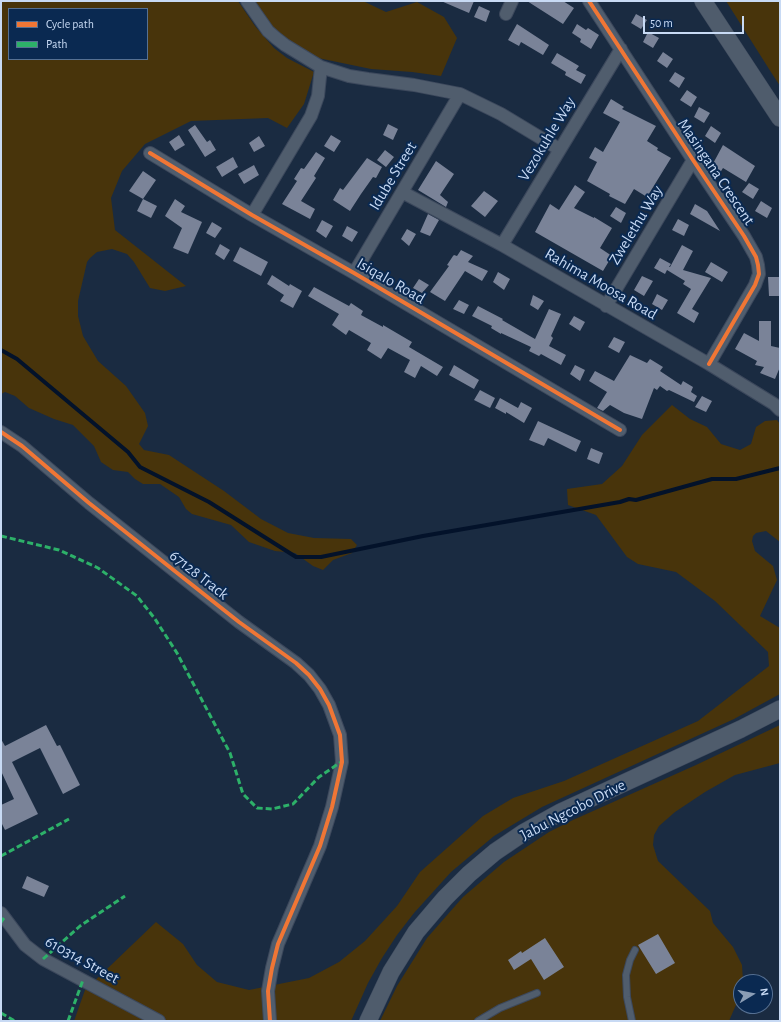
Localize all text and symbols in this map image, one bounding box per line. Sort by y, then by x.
legend [8,8,148,60]
scale bar [645,8,746,34]
text: 50 m [650,17,673,29]
text: Cycle path [46,18,94,30]
text: Path [46,38,68,50]
street label: Vezokuhle Way [514,93,580,185]
street label: Masingana Crescent [673,115,759,229]
street label: Idube Street [365,138,421,214]
street label: Zwelethu Way [605,182,667,268]
street label: Rahima Moosa Road [541,244,661,324]
street label: Isiqalo Road [353,254,429,308]
street label: 67128 Track [166,546,232,604]
street label: Jabu Ngcobo Drive [517,775,629,845]
street label: 610314 Street [42,932,122,988]
north arrow [733,974,773,1014]
text: N [758,987,770,997]

